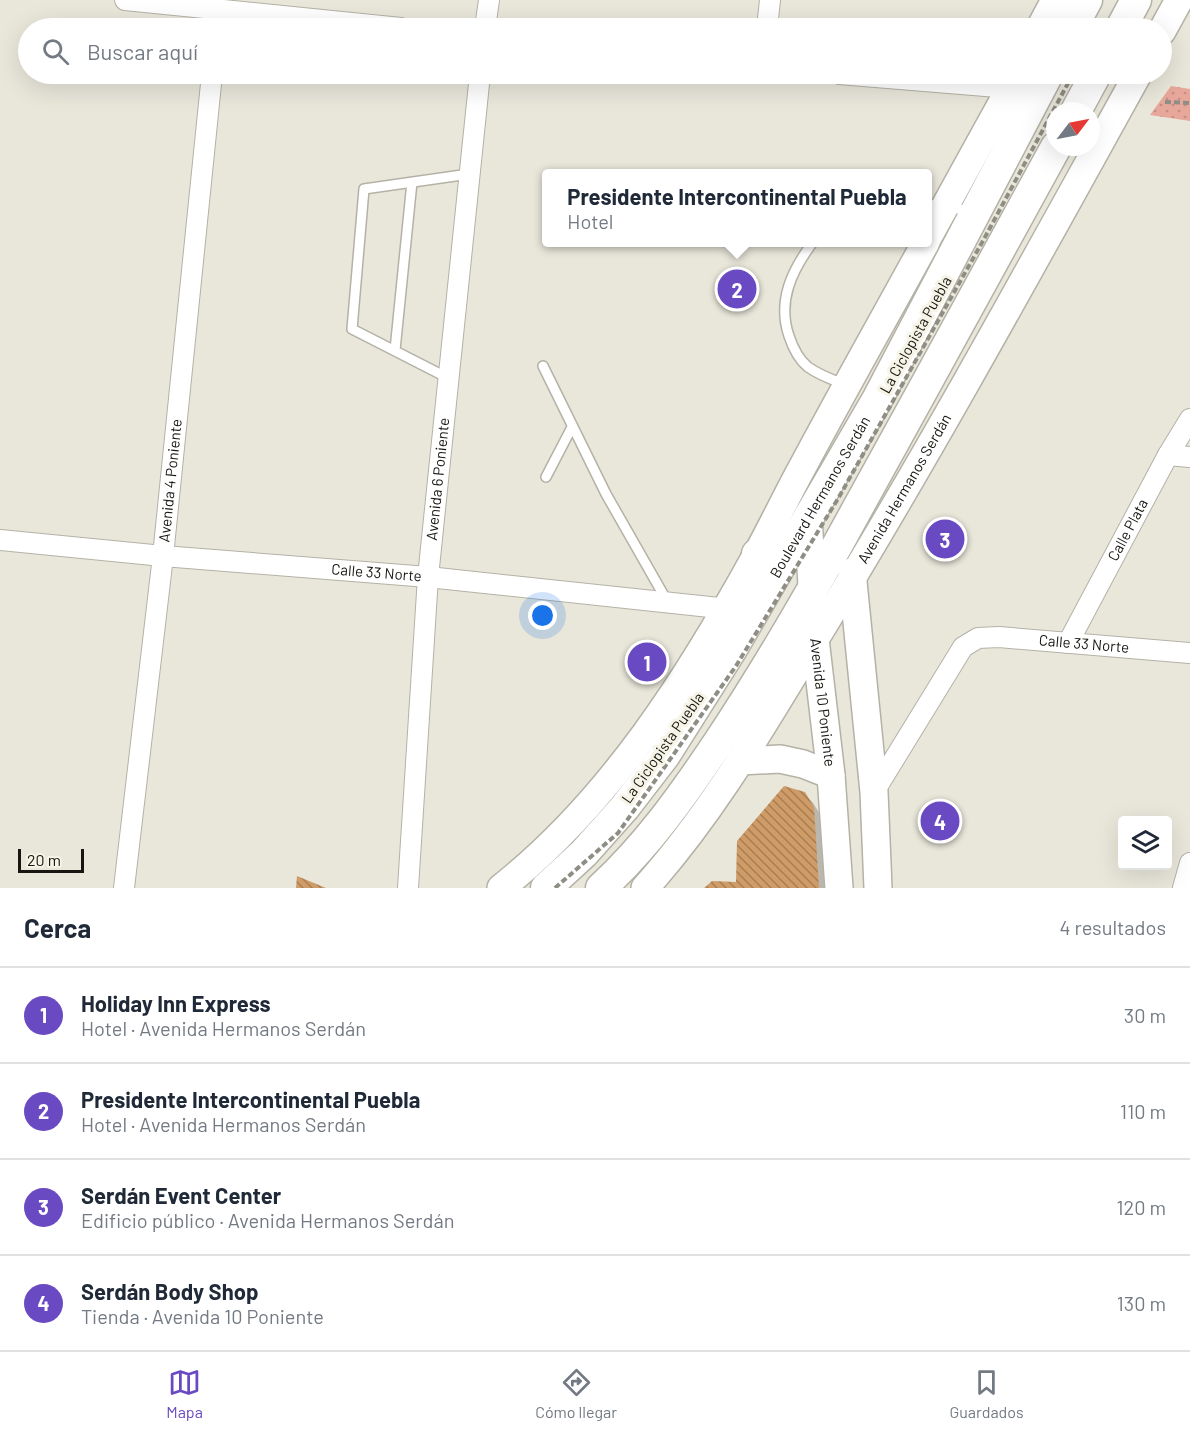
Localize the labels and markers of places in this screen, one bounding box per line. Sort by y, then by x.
pin: 2 [718,266,756,312]
pin: 3 [926,516,964,562]
pin: 1 [628,640,666,684]
pin: 4 [920,798,960,844]

